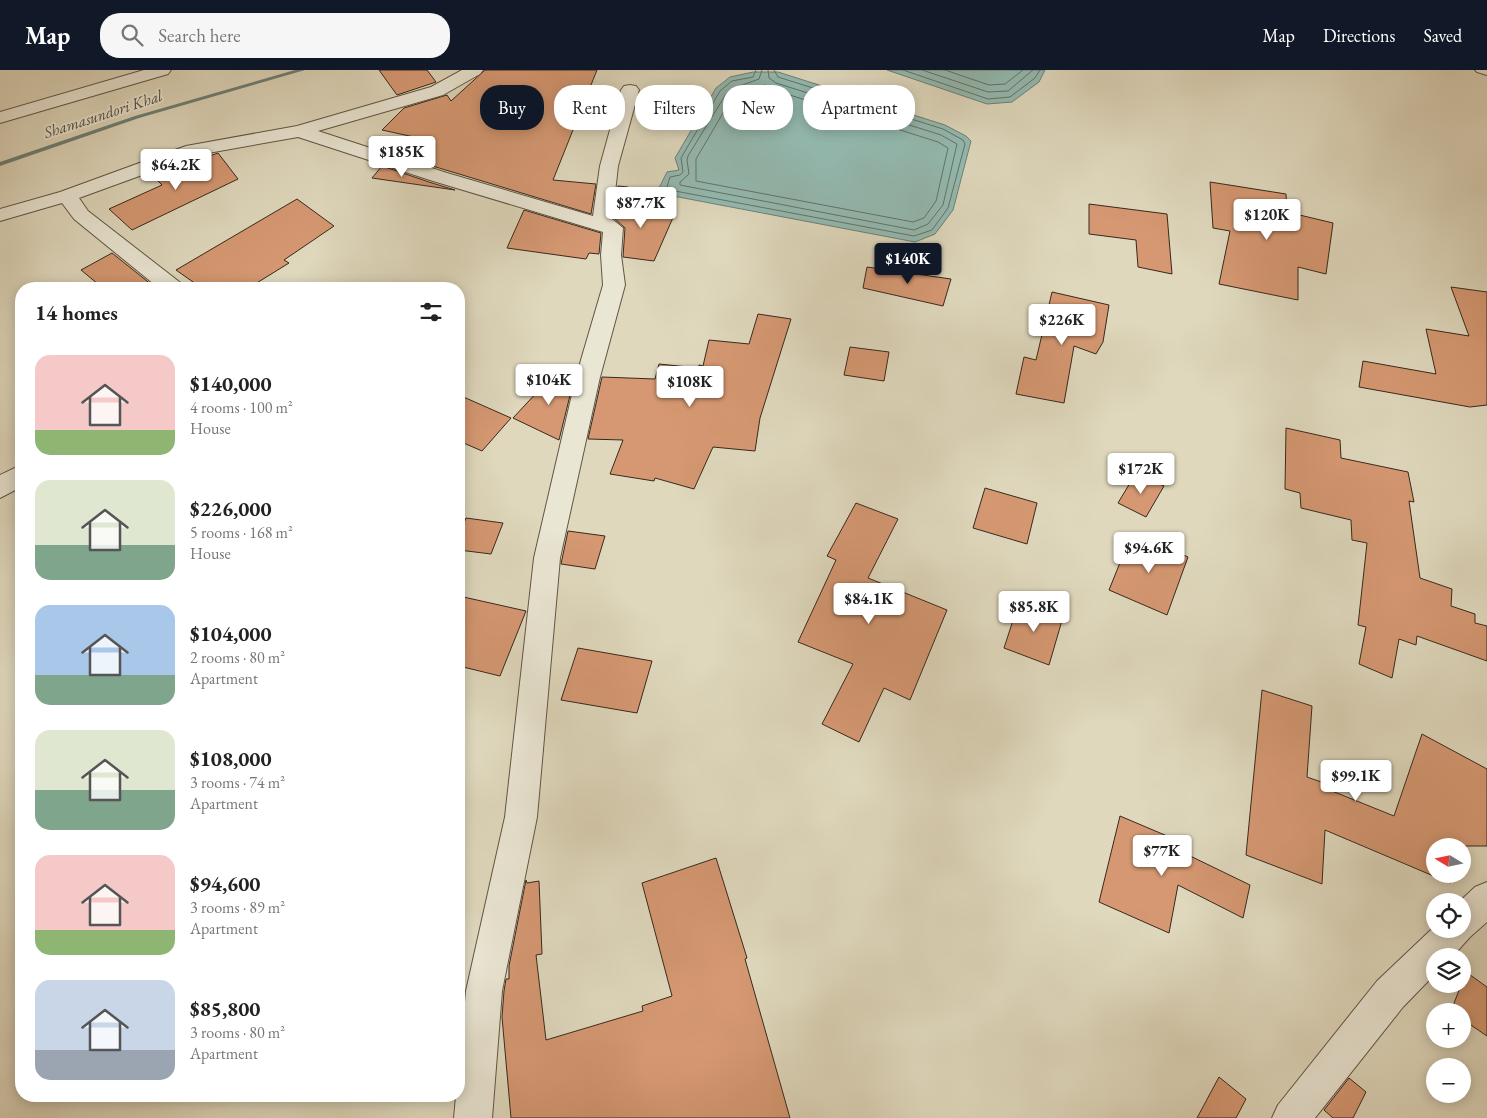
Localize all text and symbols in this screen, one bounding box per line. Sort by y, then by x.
search box [100,13,450,58]
text: Map [25,20,70,51]
icon: search [118,21,146,49]
text: Search here [158,23,241,48]
text: Map [1263,24,1295,47]
text: Directions [1323,24,1395,47]
text: Saved [1423,24,1462,47]
water label: Shamasundori Khal [40,85,165,143]
chip: Buy [480,85,544,130]
chip: Rent [554,85,625,130]
chip: Filters [635,85,713,130]
chip: New [723,85,793,130]
chip: Apartment [803,85,915,130]
pin: $185K [367,136,437,178]
text: $185K [380,141,424,162]
pin: $64.2K [135,148,217,191]
text: $64.2K [152,154,200,175]
pin: $87.7K [600,186,682,229]
text: $87.7K [617,192,665,213]
pin: $120K [1232,198,1302,241]
text: $120K [1245,204,1289,225]
pin: $140K [873,242,943,285]
text: $140K [886,248,930,269]
icon: filters [417,298,445,326]
text: 14 homes [35,299,118,326]
pin: $226K [1027,304,1097,346]
text: $226K [1040,309,1084,330]
pin: $104K [514,364,584,406]
pin: $108K [655,366,725,408]
text: $104K [527,369,571,390]
text: $140,000 [190,370,272,397]
text: $108K [668,371,712,392]
icon: home [75,375,135,435]
text: 4 rooms · 100 m² [190,397,293,418]
text: House [190,418,231,439]
pin: $172K [1106,452,1176,495]
text: $172K [1119,458,1163,479]
text: $226,000 [190,495,272,522]
icon: home [75,500,135,560]
text: 5 rooms · 168 m² [190,522,293,543]
pin: $94.6K [1108,532,1190,574]
text: $94.6K [1125,537,1173,558]
text: House [190,543,231,564]
pin: $84.1K [828,582,910,625]
text: $84.1K [845,588,893,609]
pin: $85.8K [993,590,1075,633]
text: $85.8K [1010,596,1058,617]
text: $104,000 [190,620,272,647]
icon: home [75,625,135,685]
text: 2 rooms · 80 m² [190,647,285,668]
text: Apartment [190,668,258,689]
text: $108,000 [190,745,272,772]
icon: home [75,750,135,810]
pin: $99.1K [1315,760,1397,802]
text: $99.1K [1332,765,1380,786]
text: 3 rooms · 74 m² [190,772,285,793]
text: Apartment [190,793,258,814]
pin: $77K [1132,834,1192,877]
north arrow [1426,838,1471,882]
map controls [1426,838,1471,1103]
text: $77K [1144,840,1180,861]
text: $94,600 [190,870,260,897]
icon: home [75,875,135,935]
button: locate [1426,893,1471,938]
text: 3 rooms · 89 m² [190,897,285,918]
text: Apartment [190,918,258,939]
button: layers [1426,948,1471,993]
text: $85,800 [190,995,260,1022]
icon: home [75,1000,135,1060]
button: + [1426,1003,1471,1048]
text: 3 rooms · 80 m² [190,1022,285,1043]
text: Apartment [190,1043,258,1064]
button: − [1426,1058,1471,1103]

